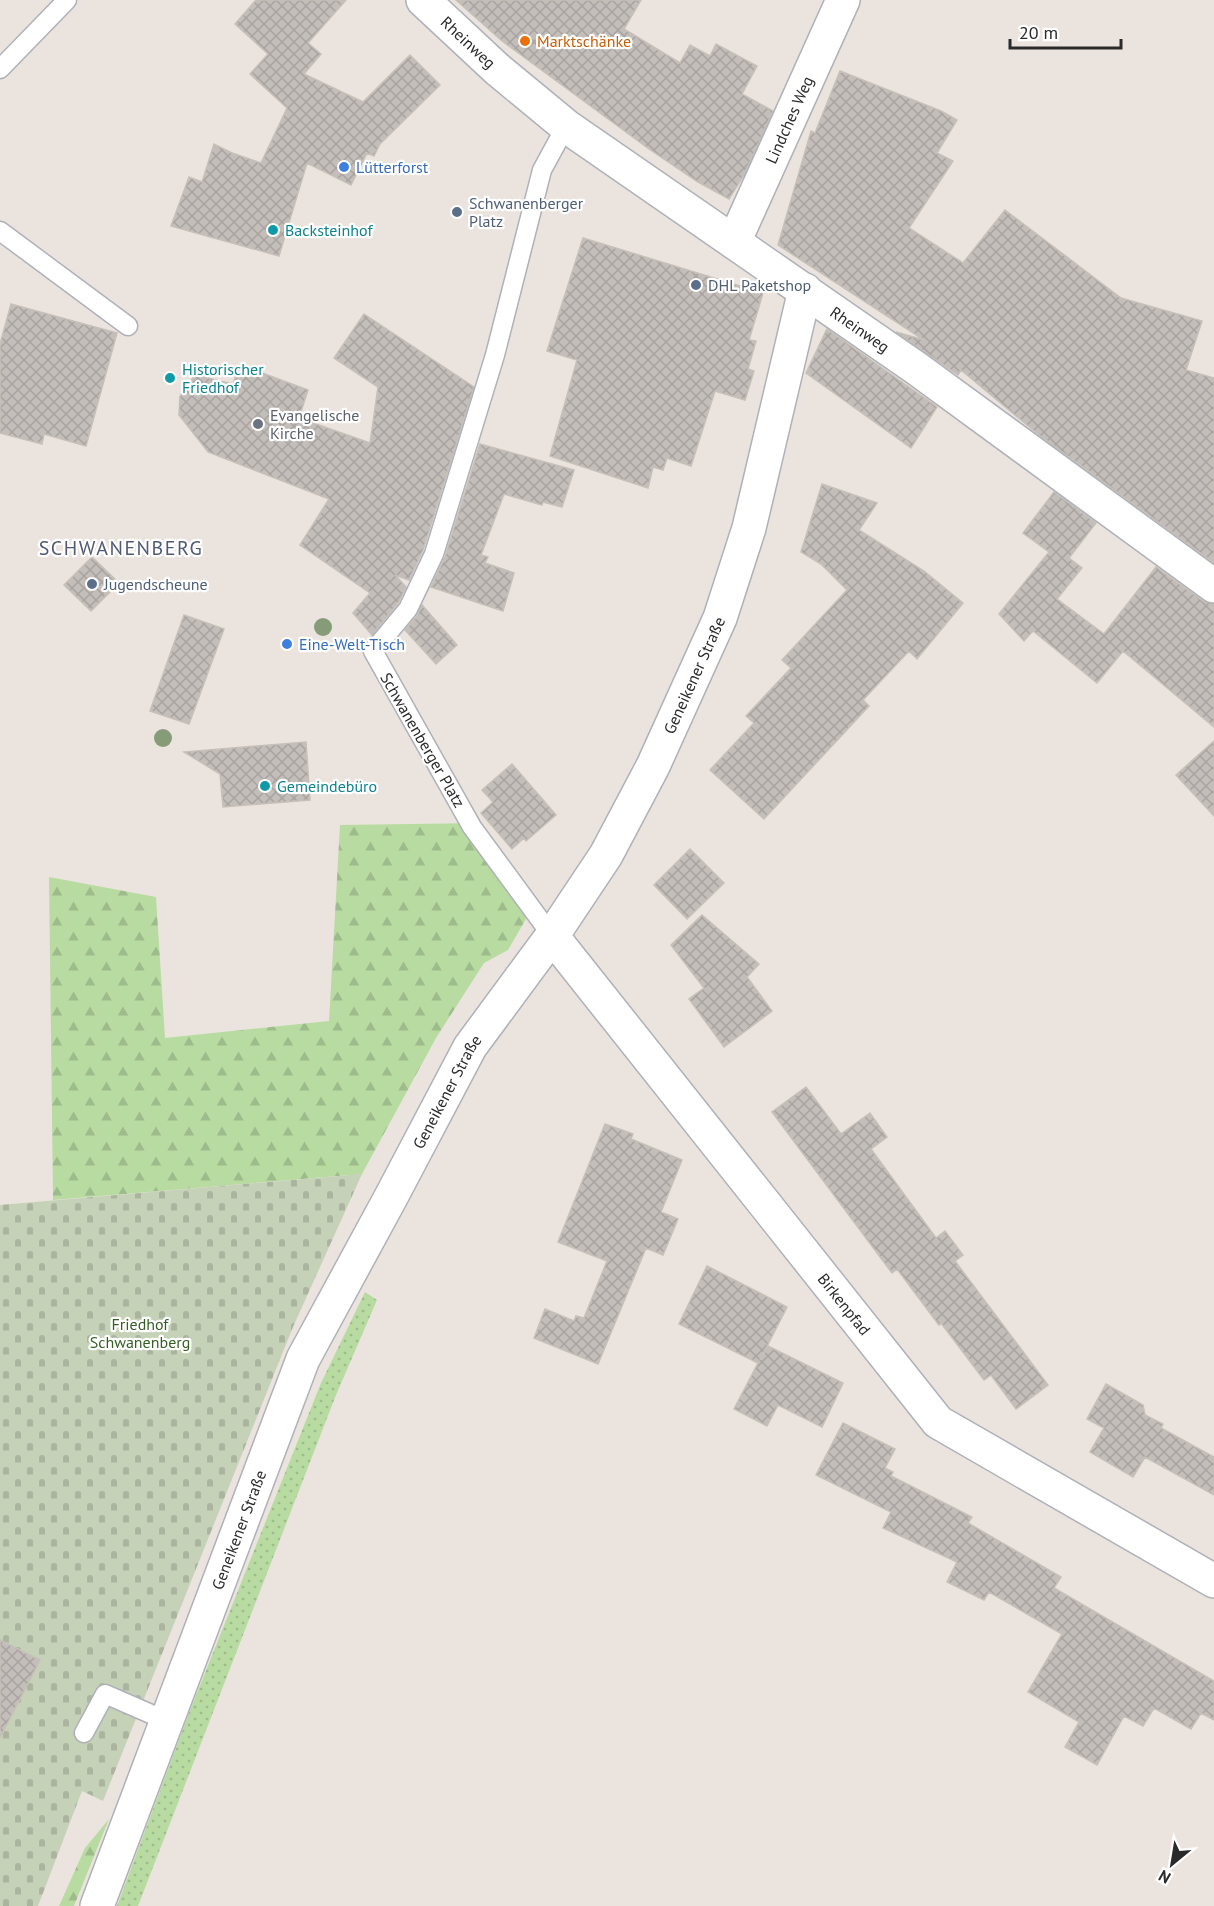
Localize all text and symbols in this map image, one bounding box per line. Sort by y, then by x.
street label: Rheinweg [437,12,500,73]
scale bar [1010,12,1121,50]
text: 20 m [1019,21,1058,44]
place label: Marktschänke [537,31,631,51]
marker: Marktschänke [518,34,532,48]
street label: Lindches Weg [761,73,817,167]
place label: Lütterforst [356,157,429,177]
marker: Lütterforst [337,160,351,174]
place label: Schwanenberger Platz [469,193,584,231]
marker: Schwanenberger Platz [450,205,464,219]
place label: Backsteinhof [285,220,373,240]
marker: Backsteinhof [266,223,280,237]
place label: DHL Paketshop [708,275,811,295]
marker: DHL Paketshop [689,278,703,292]
street label: Rheinweg [826,302,893,357]
place label: Historischer Friedhof [182,359,264,397]
marker: Historischer Friedhof [163,371,177,385]
place label: Evangelische Kirche [270,405,360,443]
marker: Evangelische Kirche [251,417,265,431]
district label: SCHWANENBERG [39,535,203,561]
place label: Jugendscheune [103,574,208,594]
marker: Jugendscheune [85,577,99,591]
street label: Geneikener Straße [659,614,729,737]
place label: Eine-Welt-Tisch [299,634,405,654]
marker: Eine-Welt-Tisch [280,637,294,651]
street label: Schwanenberger Platz [376,669,470,811]
place label: Gemeindebüro [277,776,377,796]
marker: Gemeindebüro [258,779,272,793]
street label: Geneikener Straße [408,1031,486,1152]
street label: Birkenpfad [814,1269,875,1339]
park label: Friedhof Schwanenberg [90,1314,190,1352]
street label: Geneikener Straße [207,1467,270,1592]
north arrow [1142,1834,1202,1894]
text: N [1155,1866,1174,1888]

